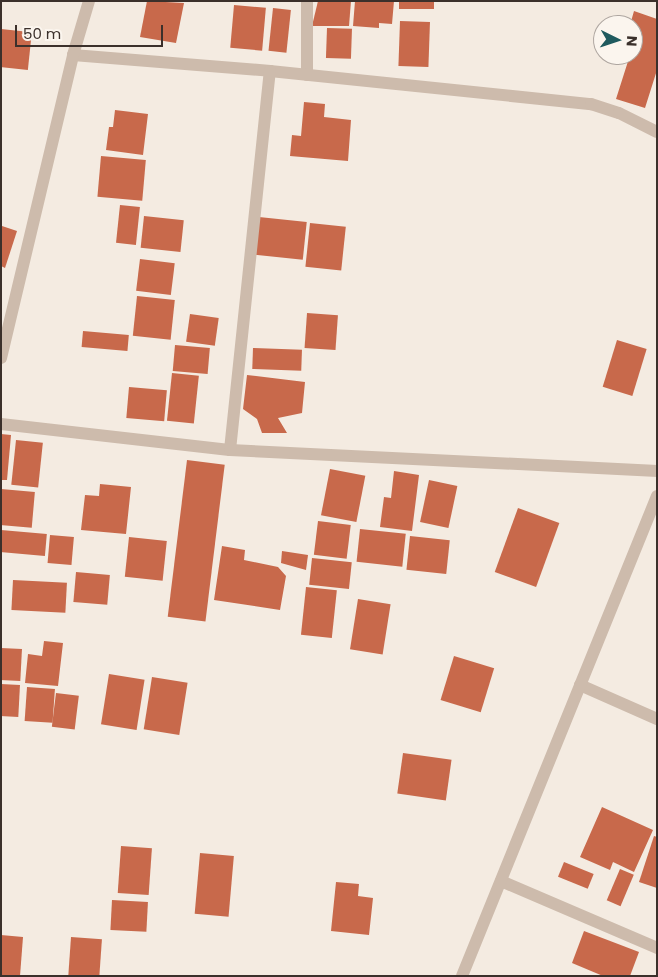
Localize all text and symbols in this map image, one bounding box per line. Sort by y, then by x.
scale bar [18,15,165,47]
north arrow [593,15,643,65]
text: 50 m [23,23,61,44]
text: N [622,35,642,47]

